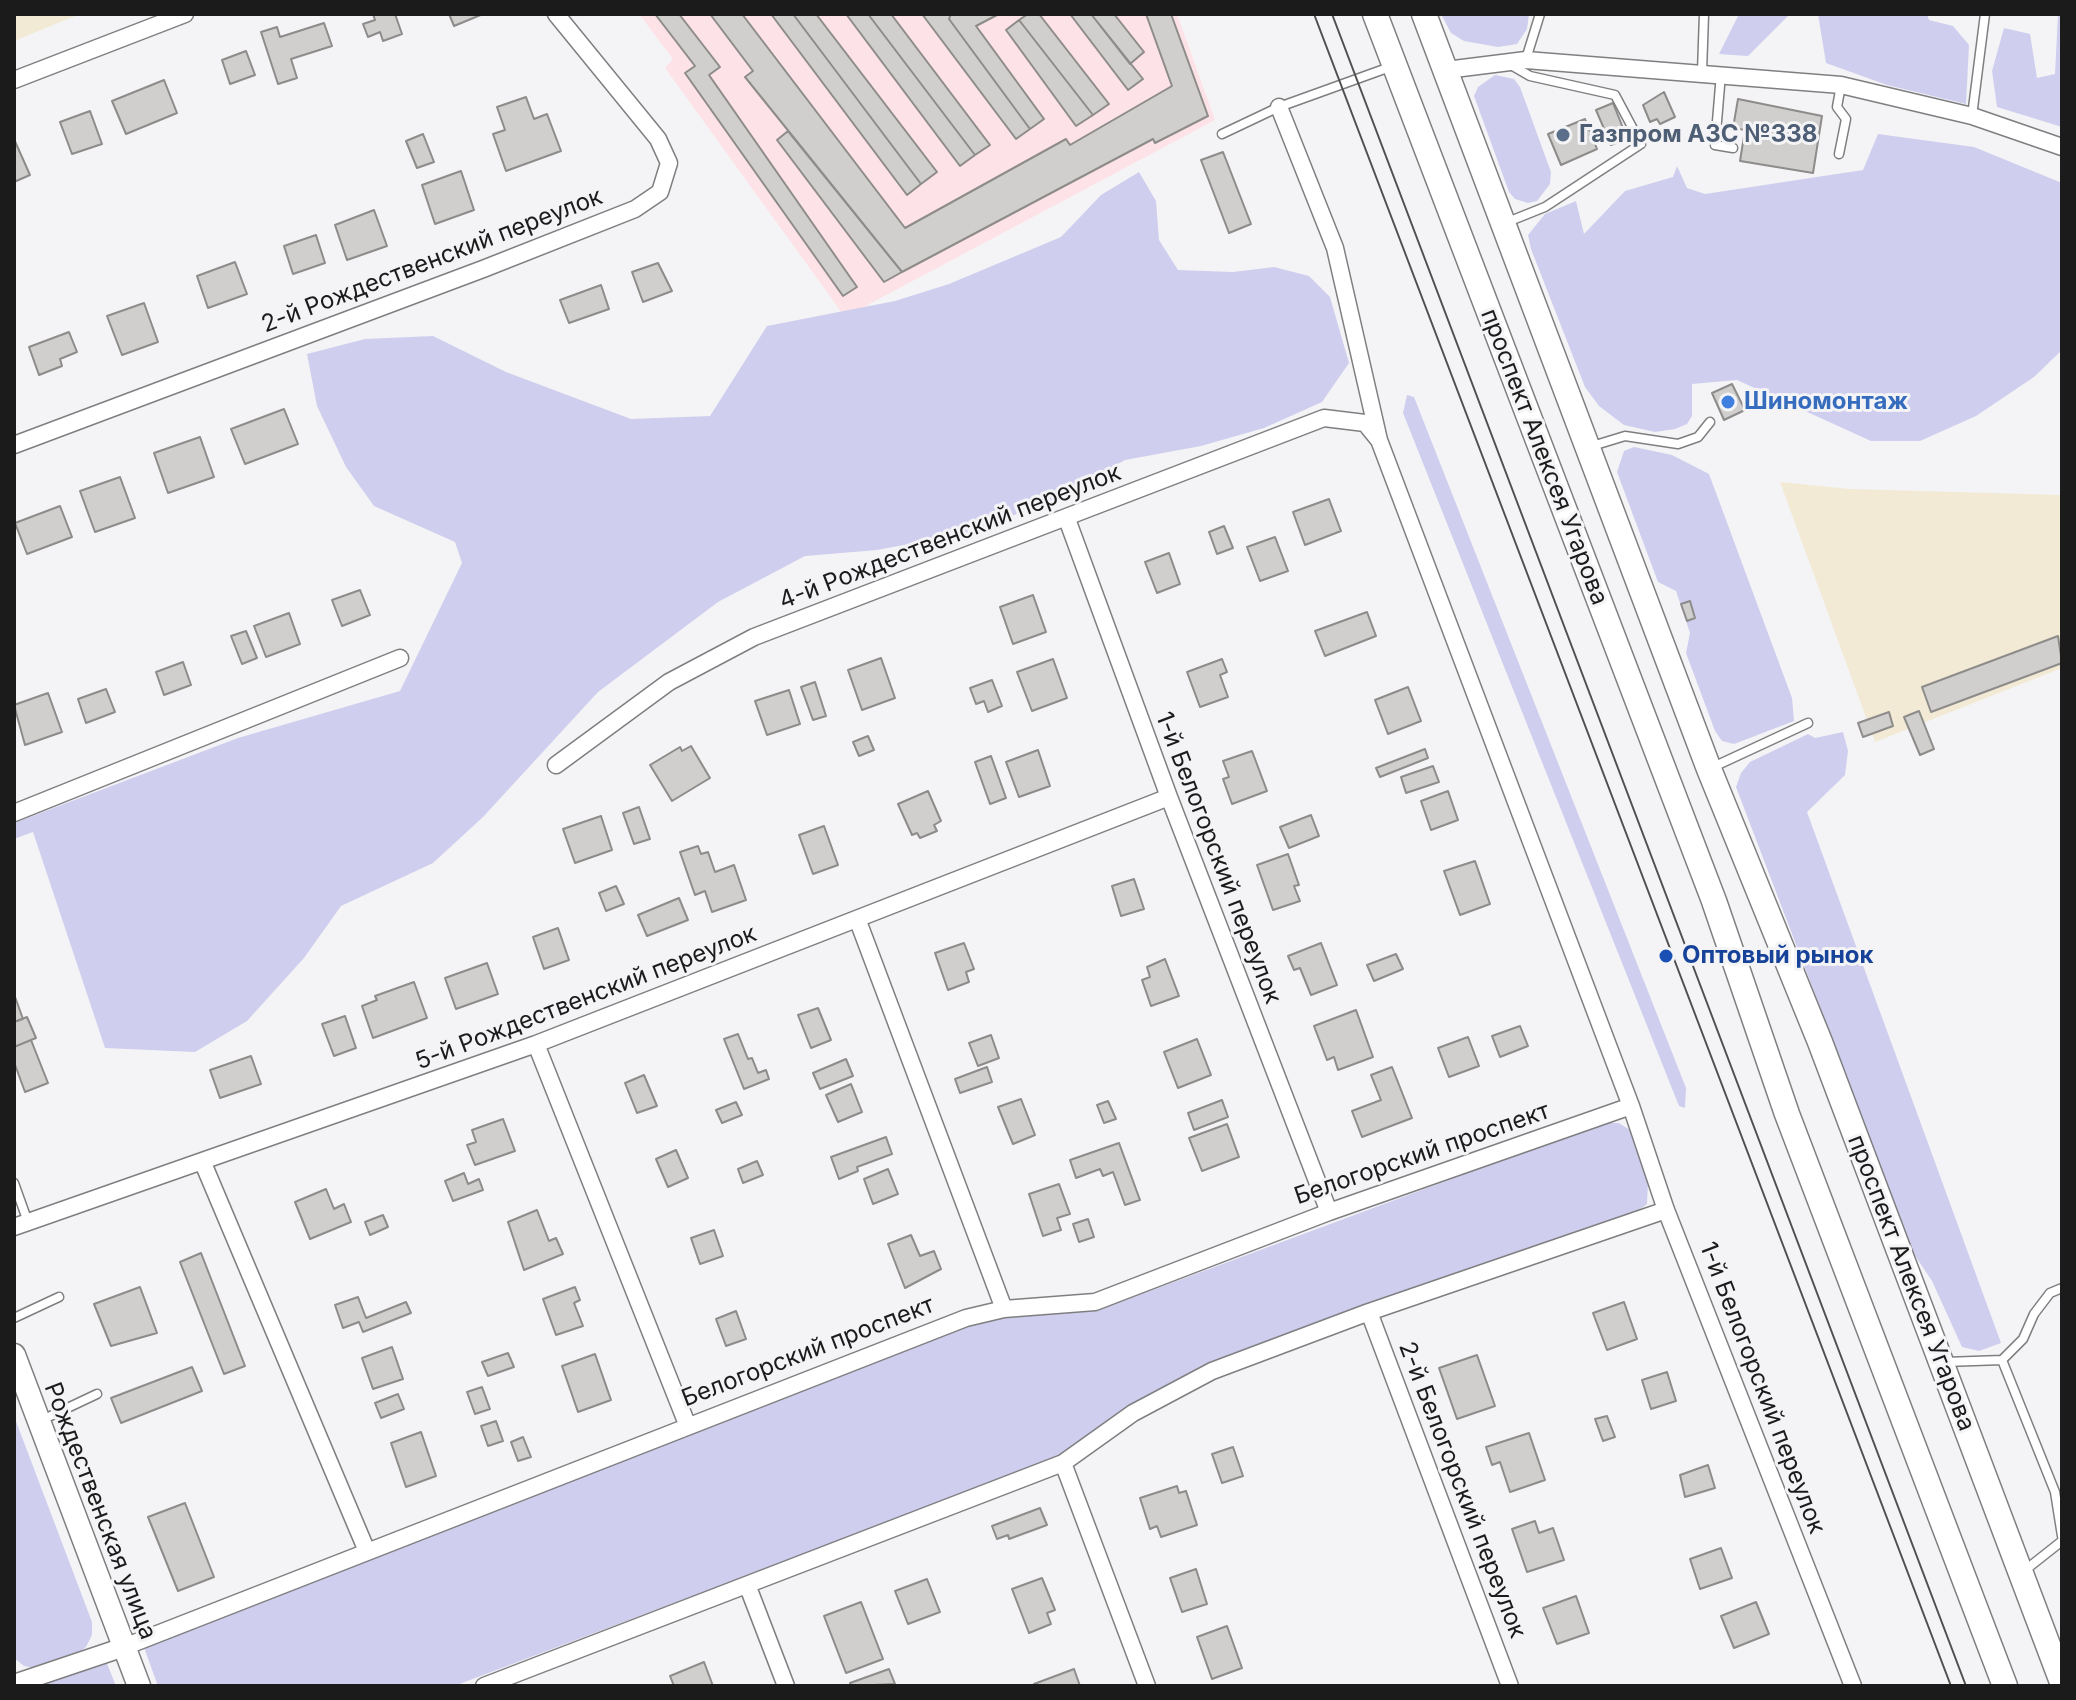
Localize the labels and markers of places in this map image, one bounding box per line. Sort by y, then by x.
place label: Газпром АЗС №338 [1579,121,1817,149]
marker: Газпром АЗС №338 [1554,126,1572,144]
place label: Шиномонтаж [1744,388,1908,416]
marker: Шиномонтаж [1719,393,1737,411]
place label: Оптовый рынок [1682,942,1874,970]
marker: Оптовый рынок [1657,947,1675,965]

